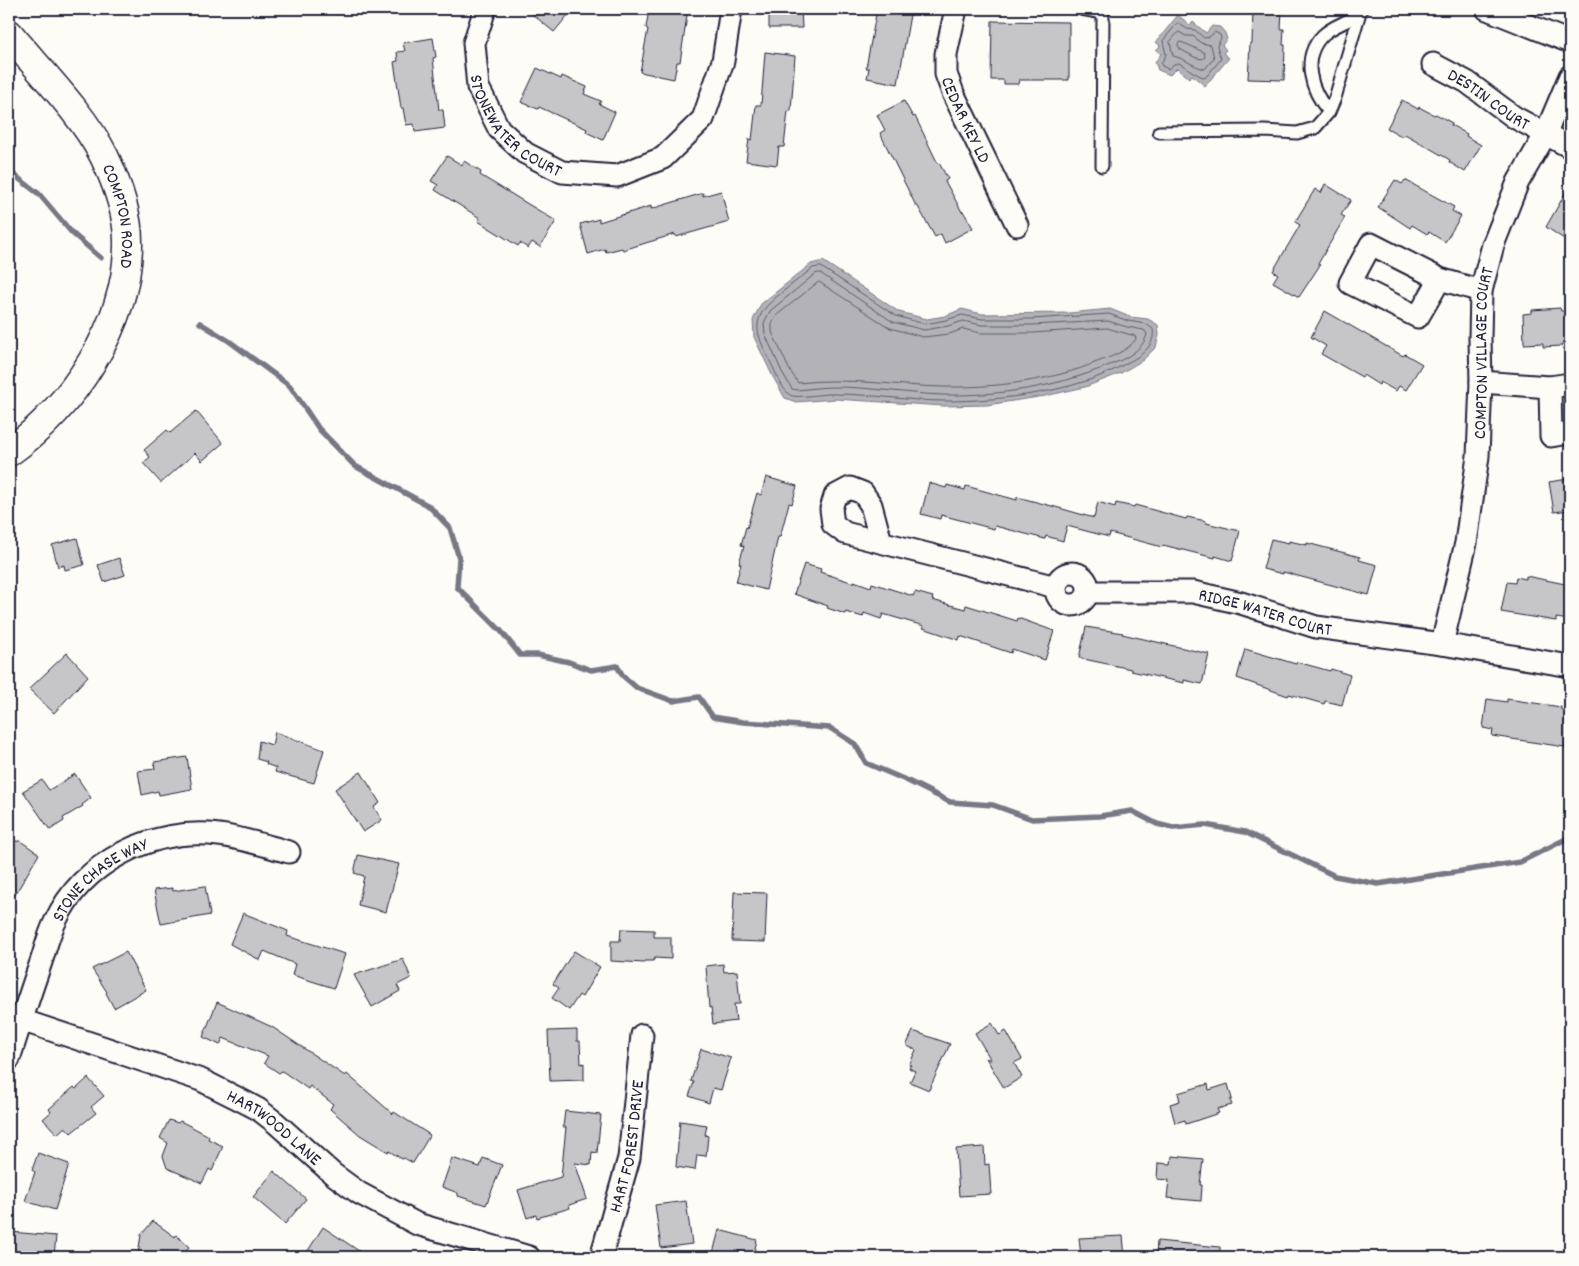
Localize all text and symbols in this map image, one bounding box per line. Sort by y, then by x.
street label: DESTIN COURT [1442,64,1533,138]
street label: STONEWATER COURT [462,74,565,185]
street label: CEDAR KEY LD [933,74,995,168]
street label: COMPTON ROAD [94,161,138,269]
street label: COMPTON VILLAGE COURT [1469,265,1502,440]
street label: RIDGE WATER COURT [1196,584,1333,644]
street label: STONE CHASE WAY [47,833,153,927]
street label: HART FOREST DRIVE [604,1079,652,1216]
street label: HARTWOOD LANE [222,1085,326,1173]

